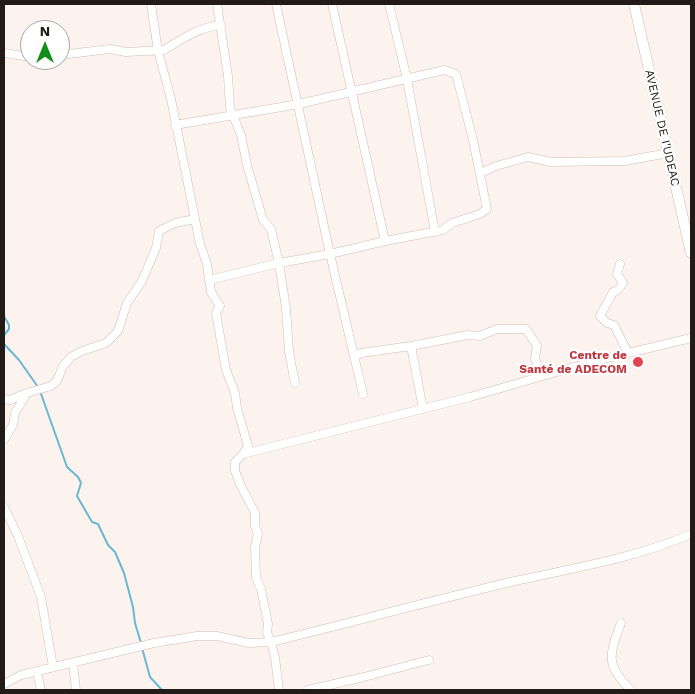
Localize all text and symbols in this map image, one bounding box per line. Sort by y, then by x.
north arrow [20,20,70,70]
text: N [40,23,50,39]
street label: AVENUE DE I'UDEAC [642,68,682,188]
place label: Centre de Santé de ADECOM [519,348,627,376]
marker: Centre de Santé de ADECOM [631,355,645,369]

